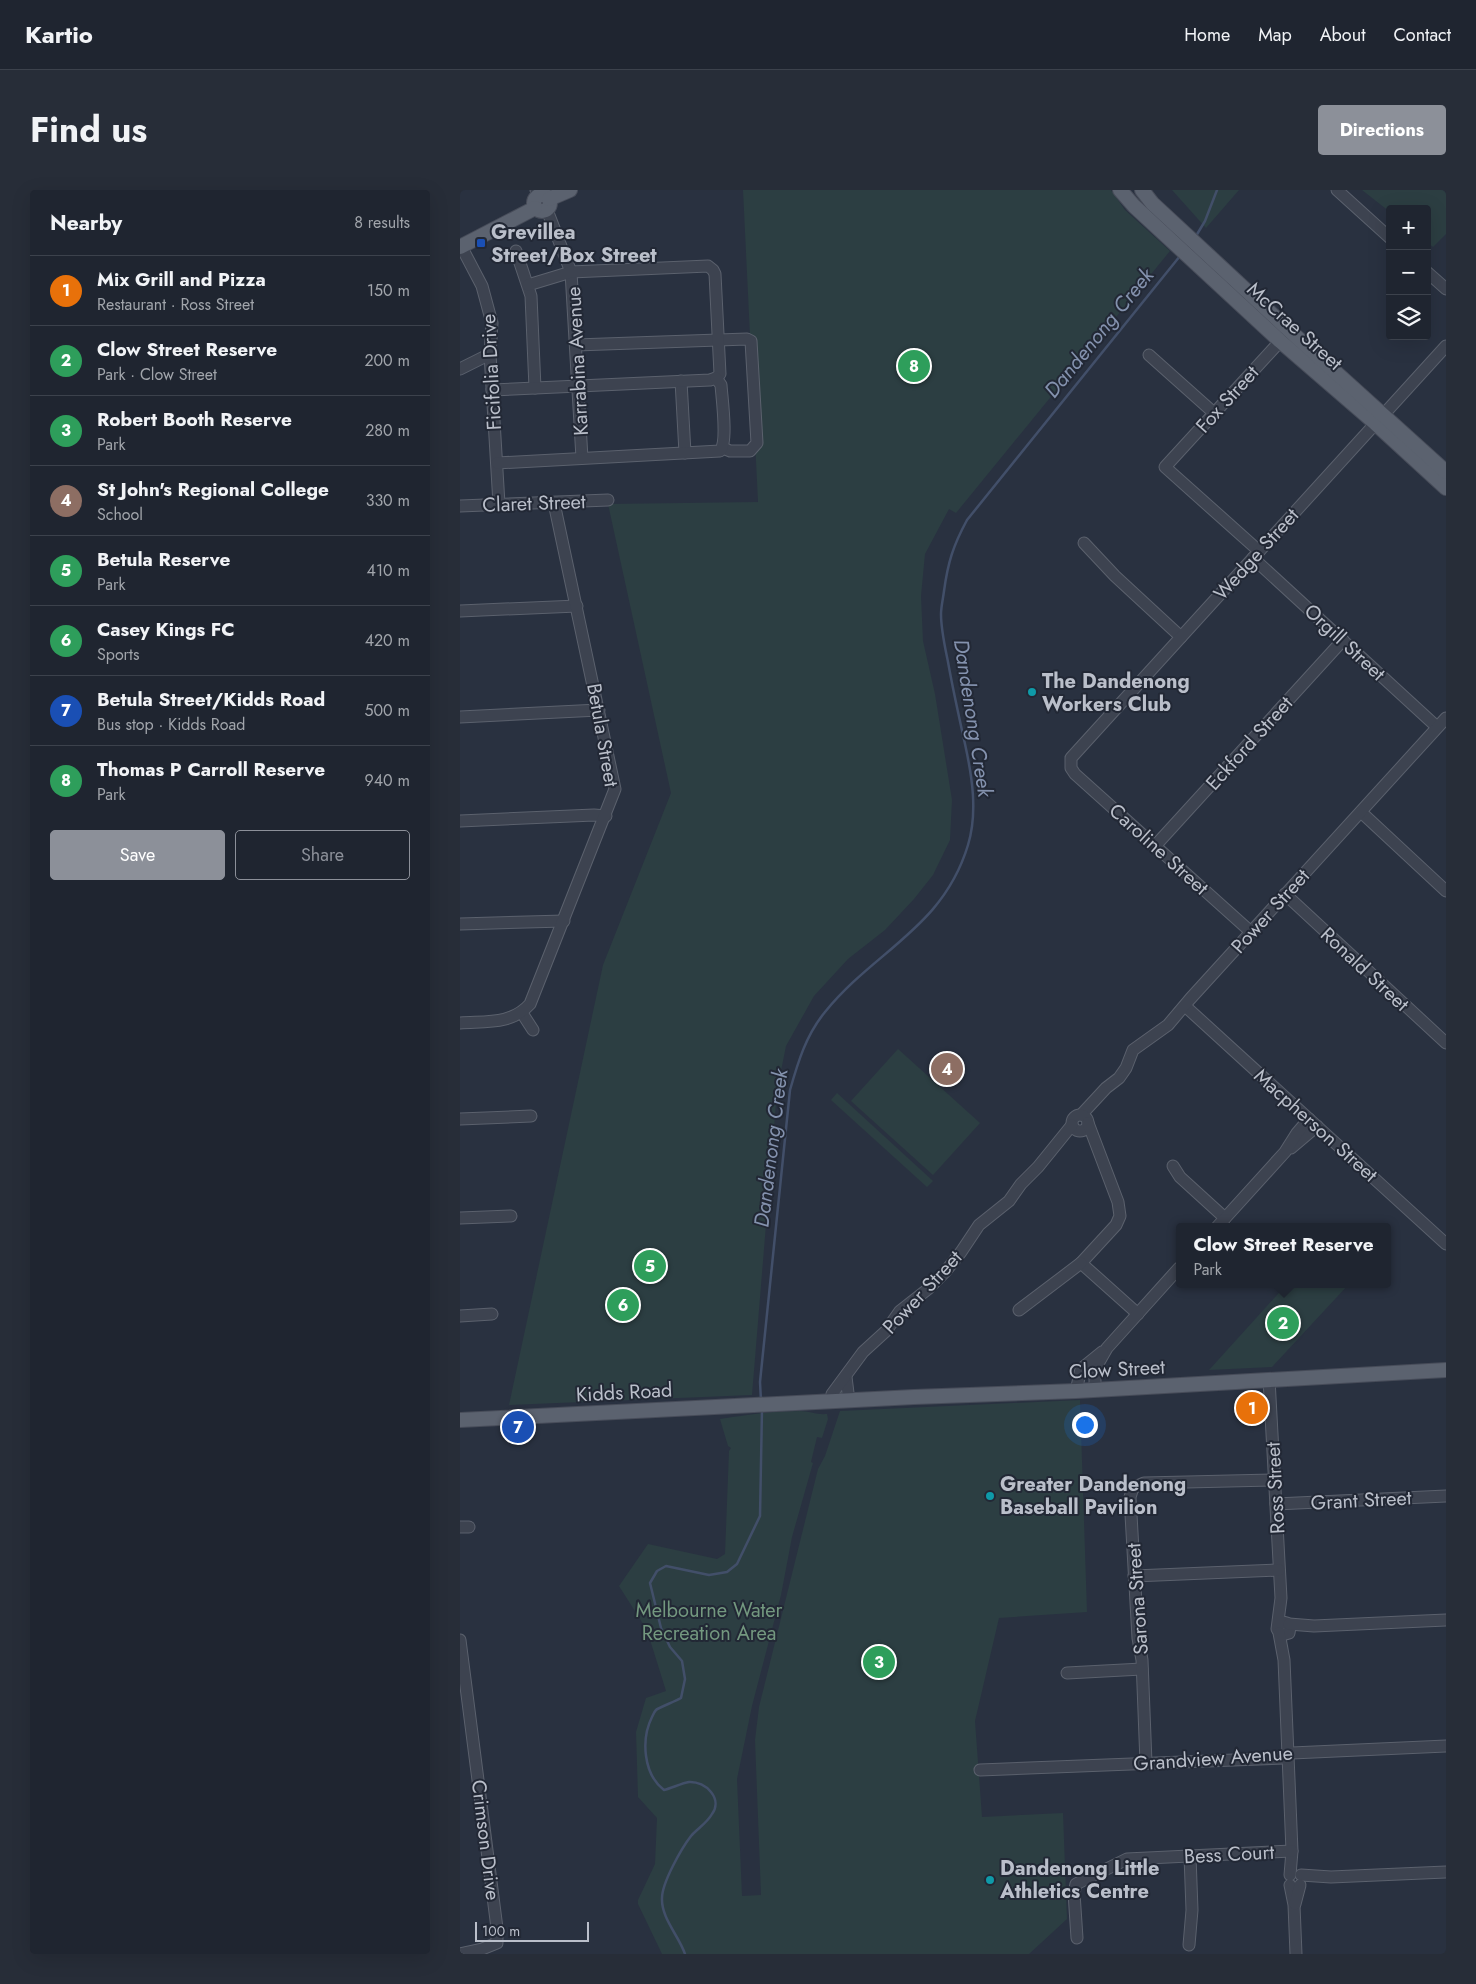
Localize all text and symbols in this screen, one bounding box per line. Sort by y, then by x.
text: Kartio [25,17,93,52]
text: Home [1184,22,1230,48]
text: Map [1258,22,1292,48]
text: About [1320,22,1365,48]
text: Contact [1393,22,1451,48]
text: Find us [30,105,147,155]
button: Directions [1318,105,1446,155]
map controls [1386,205,1431,340]
button: + [1386,205,1431,250]
text: Nearby [50,208,122,238]
text: 8 results [354,211,410,234]
place label: Grevillea Street/Box Street [491,218,657,270]
marker: Grevillea Street/Box Street [475,237,487,249]
button: − [1386,250,1431,295]
water label: Dandenong Creek [1037,261,1161,404]
text: Mix Grill and Pizza [97,266,266,293]
street label: McCrae Street [1240,275,1349,377]
text: 1 [62,279,70,302]
text: 150 m [367,279,410,302]
street label: Karrabina Avenue [559,286,596,436]
text: Restaurant · Ross Street [97,293,254,316]
button: layers [1386,295,1431,340]
street label: Ficifolia Drive [474,313,509,431]
text: Clow Street Reserve [97,336,277,363]
pin: 8 [898,347,930,385]
text: 2 [61,349,71,372]
text: 200 m [364,349,410,372]
street label: Fox Street [1189,359,1266,440]
text: Park · Clow Street [97,363,217,386]
text: Robert Booth Reserve [97,406,292,433]
text: 3 [61,419,71,442]
text: 280 m [365,419,410,442]
text: Park [97,433,126,456]
text: St John's Regional College [97,476,329,503]
street label: Claret Street [482,487,586,520]
text: 4 [60,489,72,512]
text: 330 m [366,489,410,512]
street label: Wedge Street [1207,502,1306,607]
text: School [97,503,143,526]
text: Betula Reserve [97,546,230,573]
text: 5 [61,559,71,582]
text: 410 m [367,559,410,582]
text: Park [97,573,126,596]
street label: Orgill Street [1298,597,1392,688]
text: Casey Kings FC [97,616,235,643]
text: 6 [61,629,71,652]
text: 420 m [365,629,410,652]
water label: Dandenong Creek [946,637,1000,800]
text: Sports [97,643,139,666]
place label: The Dandenong Workers Club [1042,667,1190,719]
street label: Betula Street [579,681,626,789]
text: Betula Street/Kidds Road [97,686,325,713]
marker: The Dandenong Workers Club [1026,686,1038,698]
street label: Eckford Street [1199,690,1300,797]
text: 7 [61,699,71,722]
text: 500 m [364,699,410,722]
text: Bus stop · Kidds Road [97,713,245,736]
text: Thomas P Carroll Reserve [97,756,325,783]
text: 8 [61,769,71,792]
text: 940 m [365,769,410,792]
text: Park [97,783,126,806]
street label: Caroline Street [1102,797,1215,902]
button: Save [50,830,225,880]
button: Share [235,830,410,880]
street label: Power Street [1224,862,1316,960]
street label: Ronald Street [1314,921,1416,1018]
pin: 4 [931,1050,963,1088]
street label: Macpherson Street [1247,1062,1384,1189]
water label: Dandenong Creek [746,1066,796,1229]
popup [1176,1223,1391,1288]
text: Clow Street Reserve [1193,1231,1374,1258]
street label: Power Street [876,1244,969,1341]
pin: 5 [634,1247,666,1285]
text: Park [1193,1258,1222,1281]
pin: 6 [607,1286,639,1324]
pin: 2 [1267,1304,1299,1342]
street label: Clow Street [1068,1352,1166,1386]
street label: Kidds Road [575,1375,673,1410]
pin: 1 [1236,1389,1268,1427]
pin: 7 [502,1408,534,1446]
your location [1072,1412,1098,1438]
street label: Ross Street [1259,1441,1292,1535]
place label: Greater Dandenong Baseball Pavilion [1000,1470,1186,1522]
street label: Grant Street [1310,1483,1412,1518]
marker: Greater Dandenong Baseball Pavilion [984,1490,996,1502]
street label: Sarona Street [1119,1542,1156,1656]
park label: Melbourne Water Recreation Area [636,1596,783,1648]
pin: 3 [863,1643,895,1681]
street label: Grandview Avenue [1132,1738,1294,1779]
street label: Crimson Drive [464,1778,507,1902]
street label: Bess Court [1183,1838,1275,1871]
place label: Dandenong Little Athletics Centre [999,1854,1159,1906]
marker: Dandenong Little Athletics Centre [984,1874,996,1886]
scale bar [475,1919,589,1942]
text: 100 m [482,1921,520,1941]

